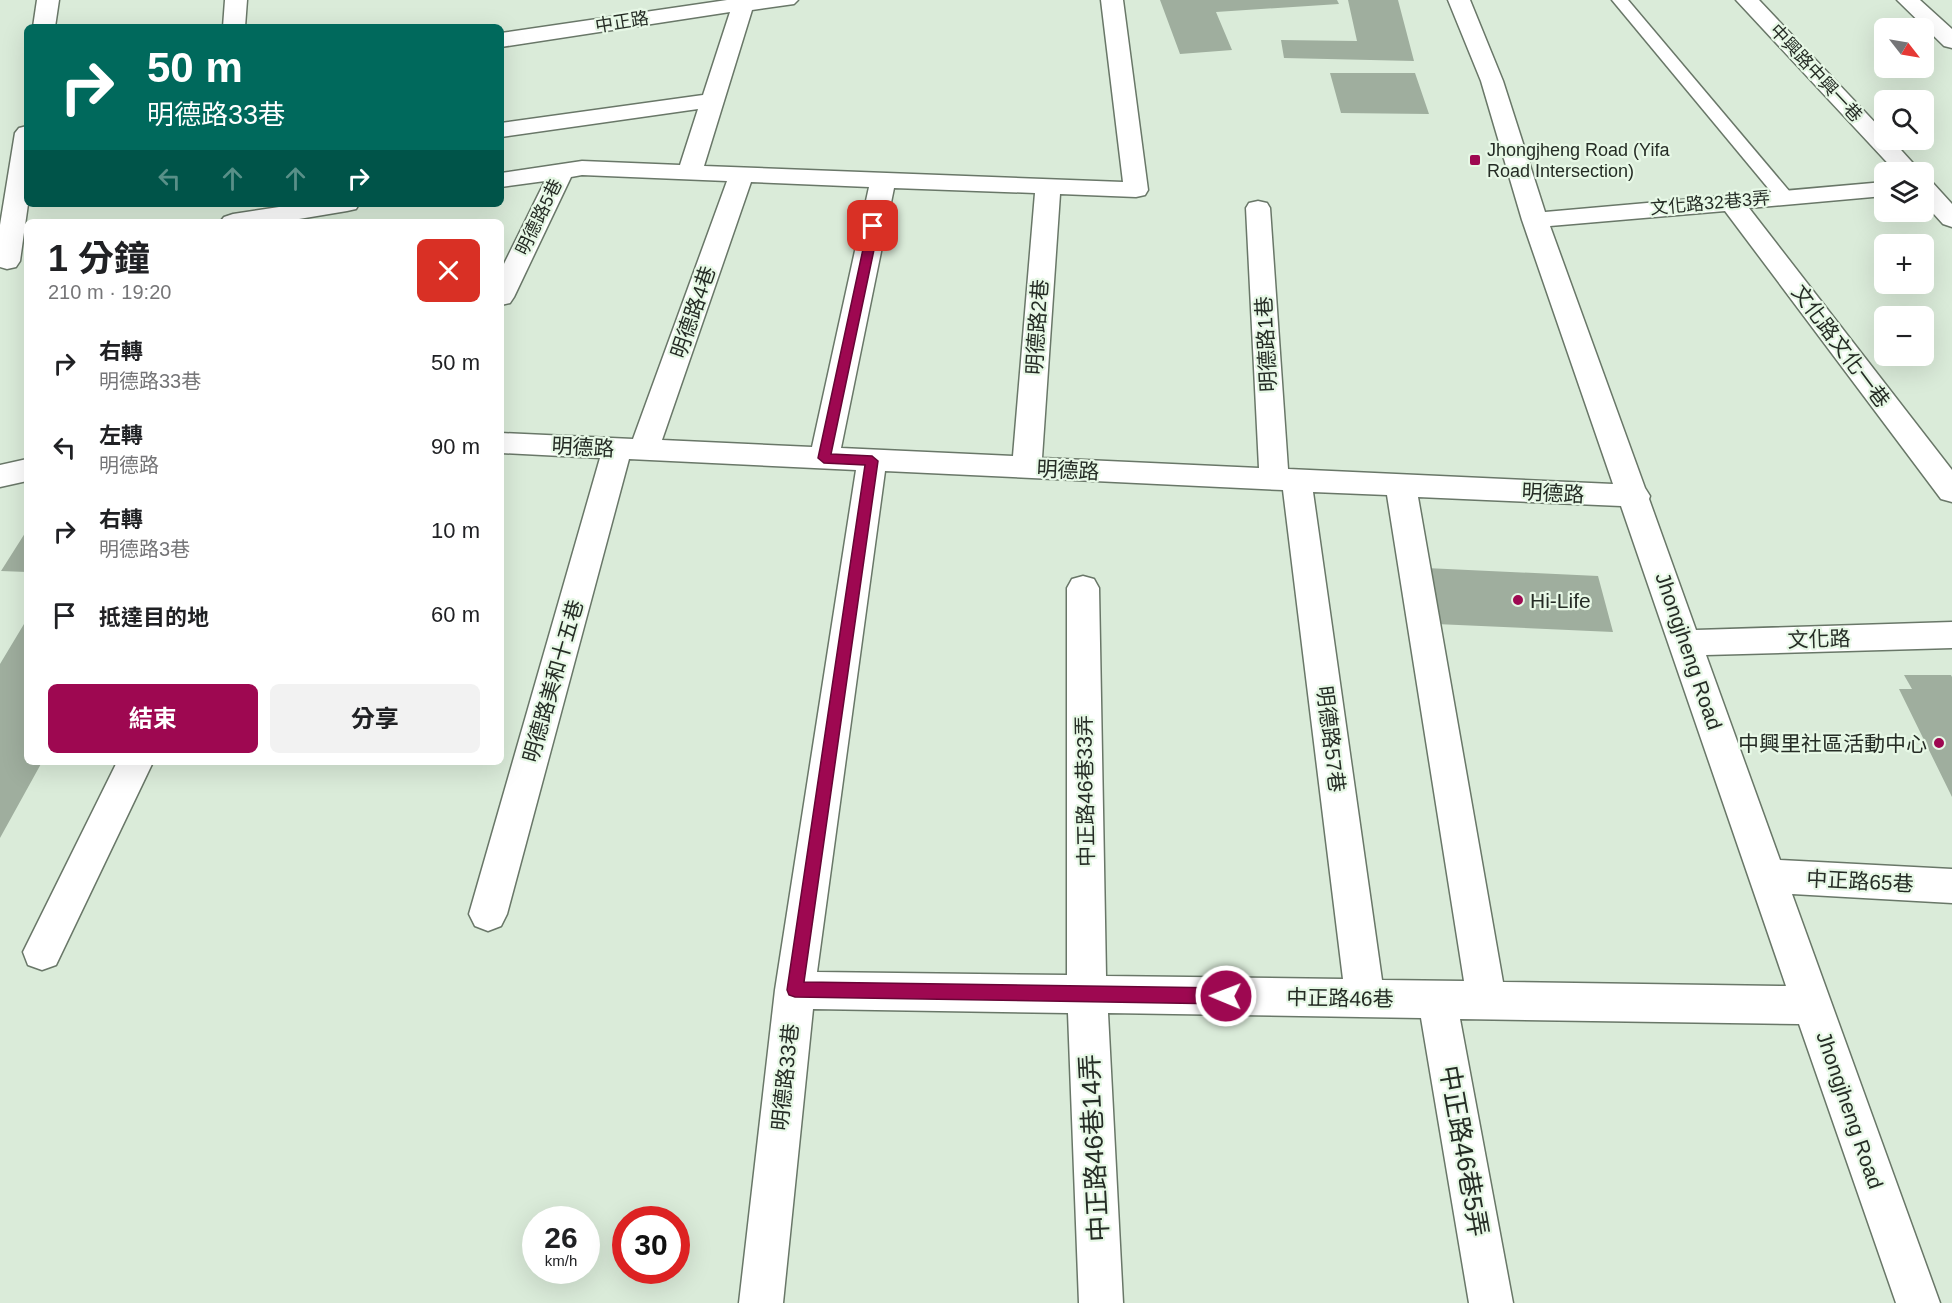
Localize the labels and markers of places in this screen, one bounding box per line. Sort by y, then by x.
place label: Jhongjheng Road (Yifa Road Intersection) [1487,140,1670,181]
marker: Jhongjheng Road (Yifa Road Intersection) [1468,153,1482,167]
pin [847,200,898,251]
place label: Hi-Life [1530,589,1591,612]
marker: Hi-Life [1511,593,1525,607]
place label: 中興里社區活動中心 [1738,732,1927,755]
marker: 中興里社區活動中心 [1932,736,1946,750]

